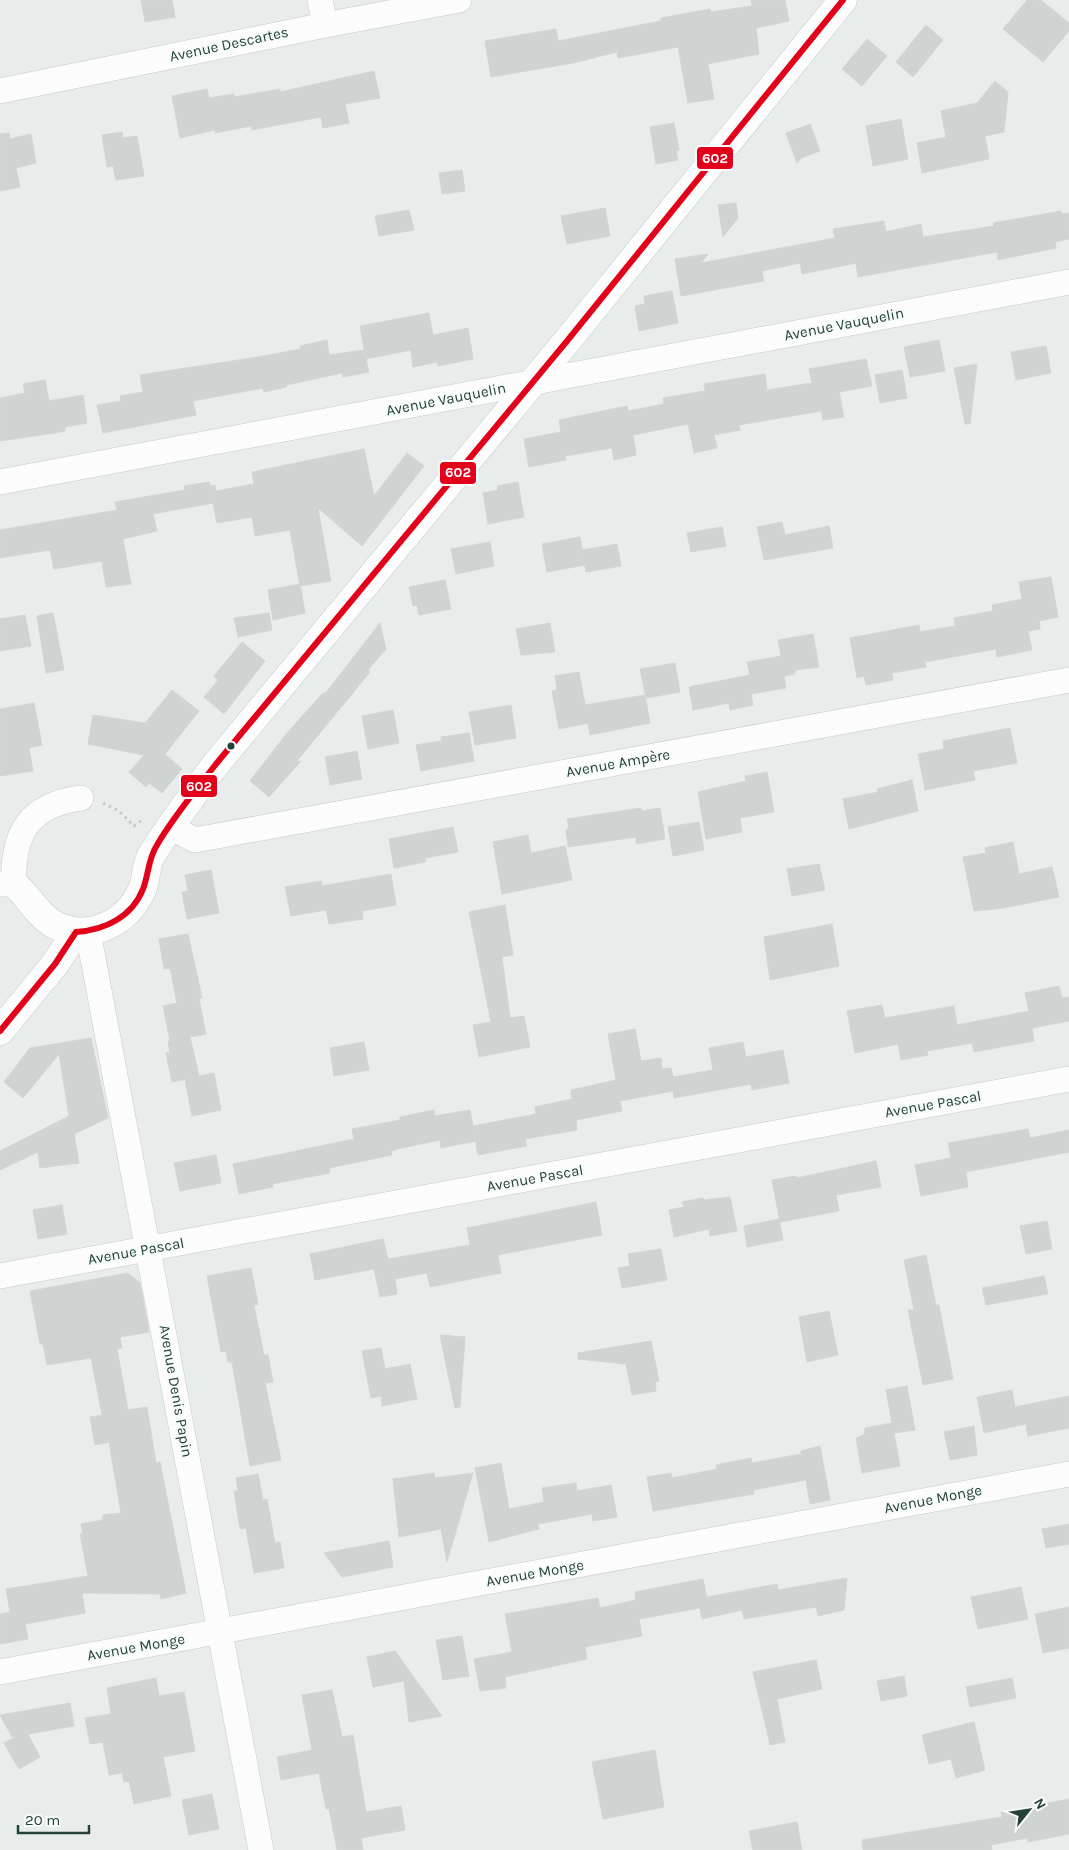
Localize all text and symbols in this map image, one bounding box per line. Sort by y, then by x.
street label: Avenue Descartes [168,23,290,65]
line badge: 602 [696,146,734,170]
text: 602 [702,150,728,167]
street label: Avenue Vauquelin [783,304,905,344]
street label: Avenue Vauquelin [385,379,507,419]
line badge: 602 [439,461,477,485]
text: 602 [445,464,471,481]
unlabelled marker [226,741,236,751]
street label: Avenue Ampère [565,745,671,781]
line badge: 602 [180,774,218,798]
text: 602 [186,778,212,795]
street label: Avenue Pascal [883,1087,983,1121]
street label: Avenue Pascal [485,1161,585,1195]
street label: Avenue Pascal [86,1234,186,1268]
street label: Avenue Denis Papin [155,1323,197,1459]
street label: Avenue Monge [883,1481,983,1517]
street label: Avenue Monge [485,1556,585,1590]
street label: Avenue Monge [86,1630,186,1664]
north arrow [1004,1785,1054,1835]
text: N [1030,1795,1050,1812]
scale bar [18,1802,89,1834]
text: 20 m [25,1811,60,1829]

